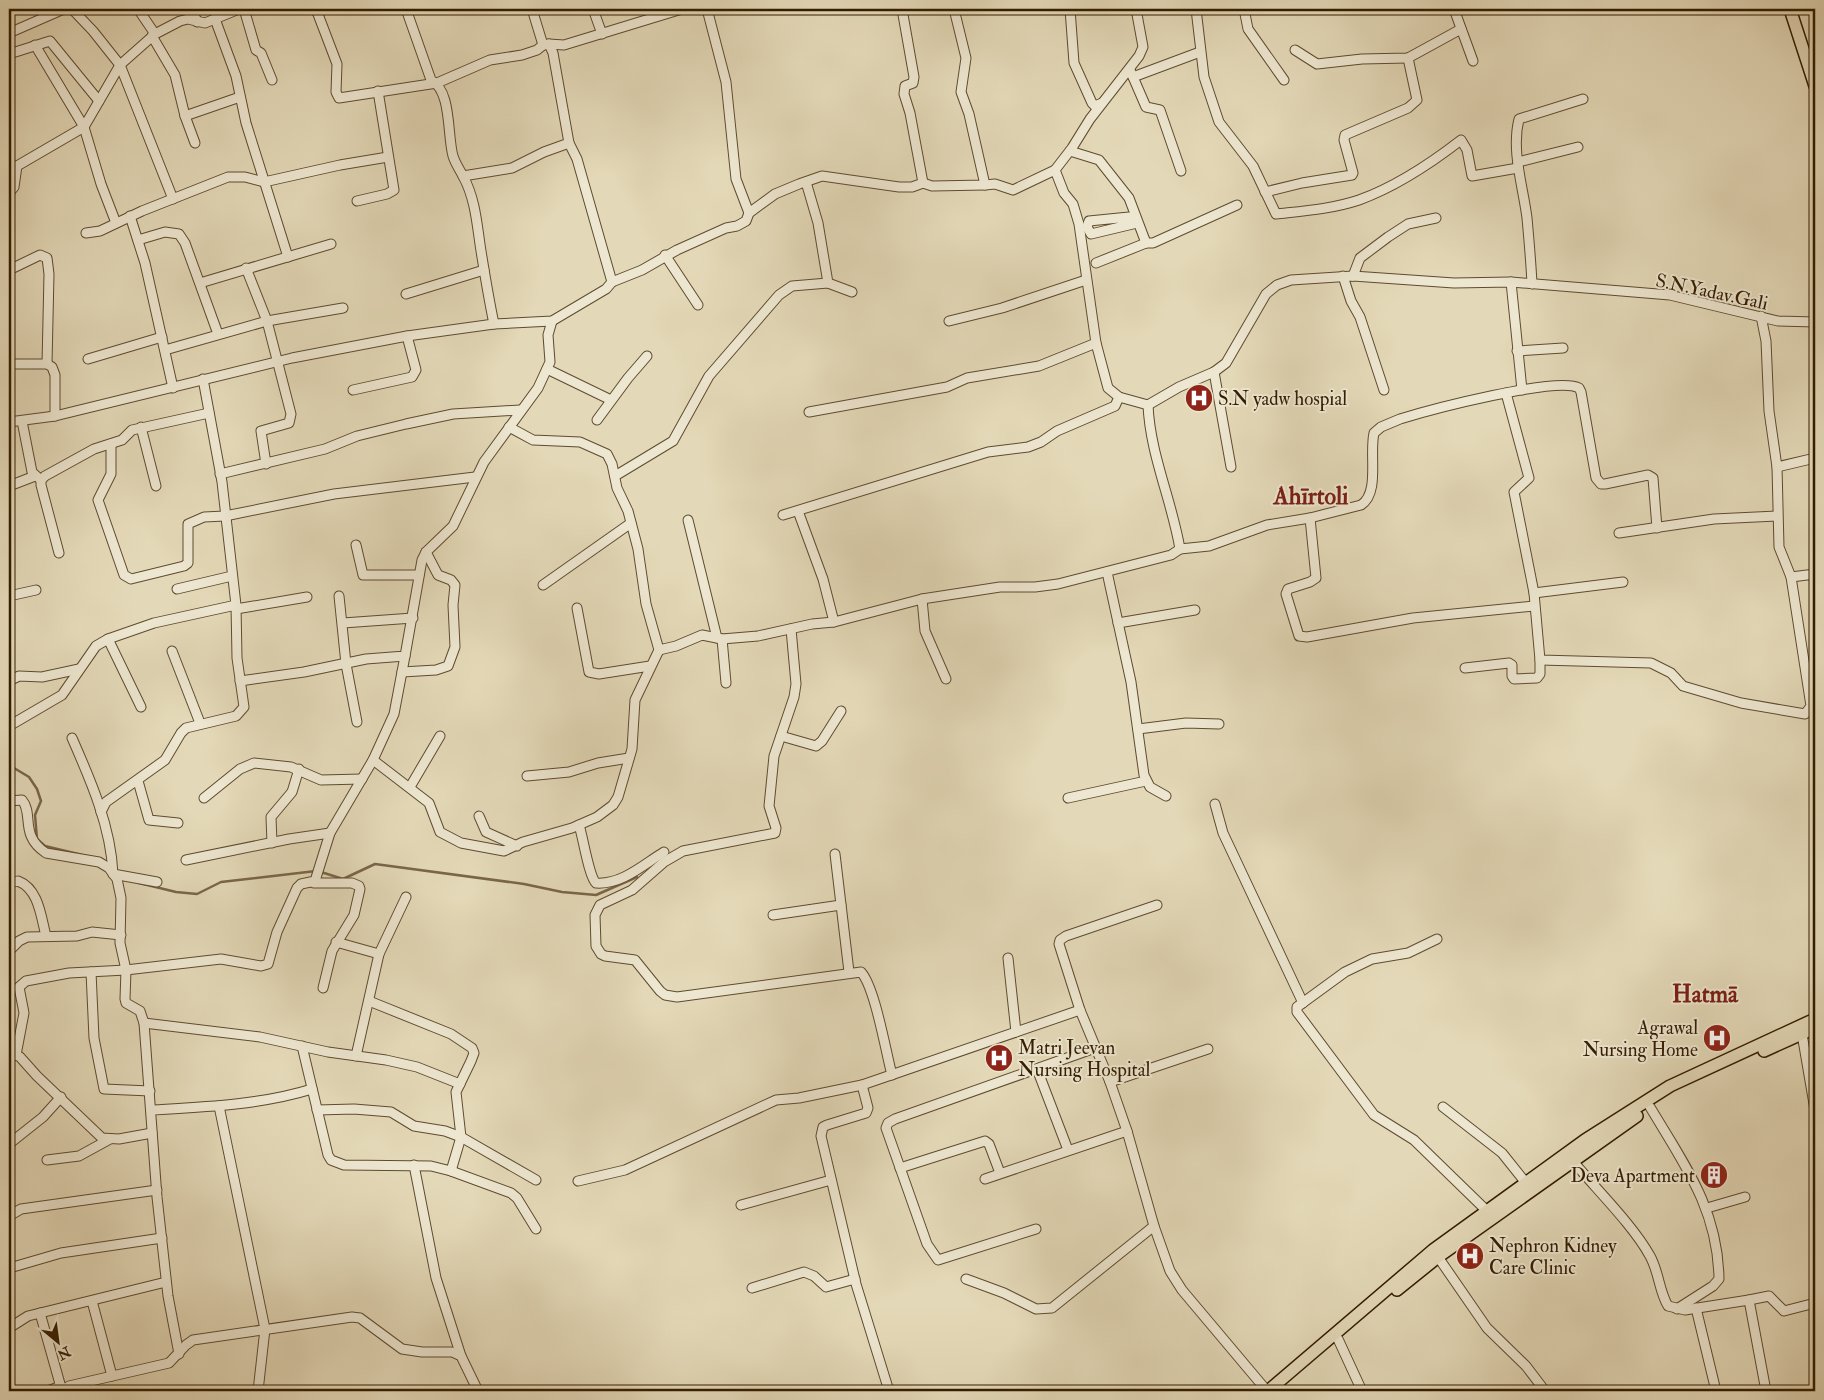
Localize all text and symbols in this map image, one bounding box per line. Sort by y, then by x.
street label: S.N.Yadav.Gali [1653,268,1770,316]
hospital icon: S.N yadw hospial [1184,383,1214,413]
place label: S.N yadw hospial [1218,387,1347,412]
district label: Ahīrtoli [1273,481,1349,512]
district label: Hatmā [1672,979,1739,1010]
place label: Agrawal Nursing Home [1583,1016,1698,1062]
hospital icon: Agrawal Nursing Home [1702,1023,1732,1053]
place label: Matri Jeevan Nursing Hospital [1018,1036,1151,1083]
hospital icon: Matri Jeevan Nursing Hospital [984,1043,1014,1073]
building icon: Deva Apartment [1699,1160,1729,1190]
place label: Deva Apartment [1570,1164,1695,1189]
place label: Nephron Kidney Care Clinic [1489,1234,1617,1280]
hospital icon: Nephron Kidney Care Clinic [1455,1241,1485,1271]
north arrow [32,1318,82,1368]
text: N [54,1342,75,1364]

